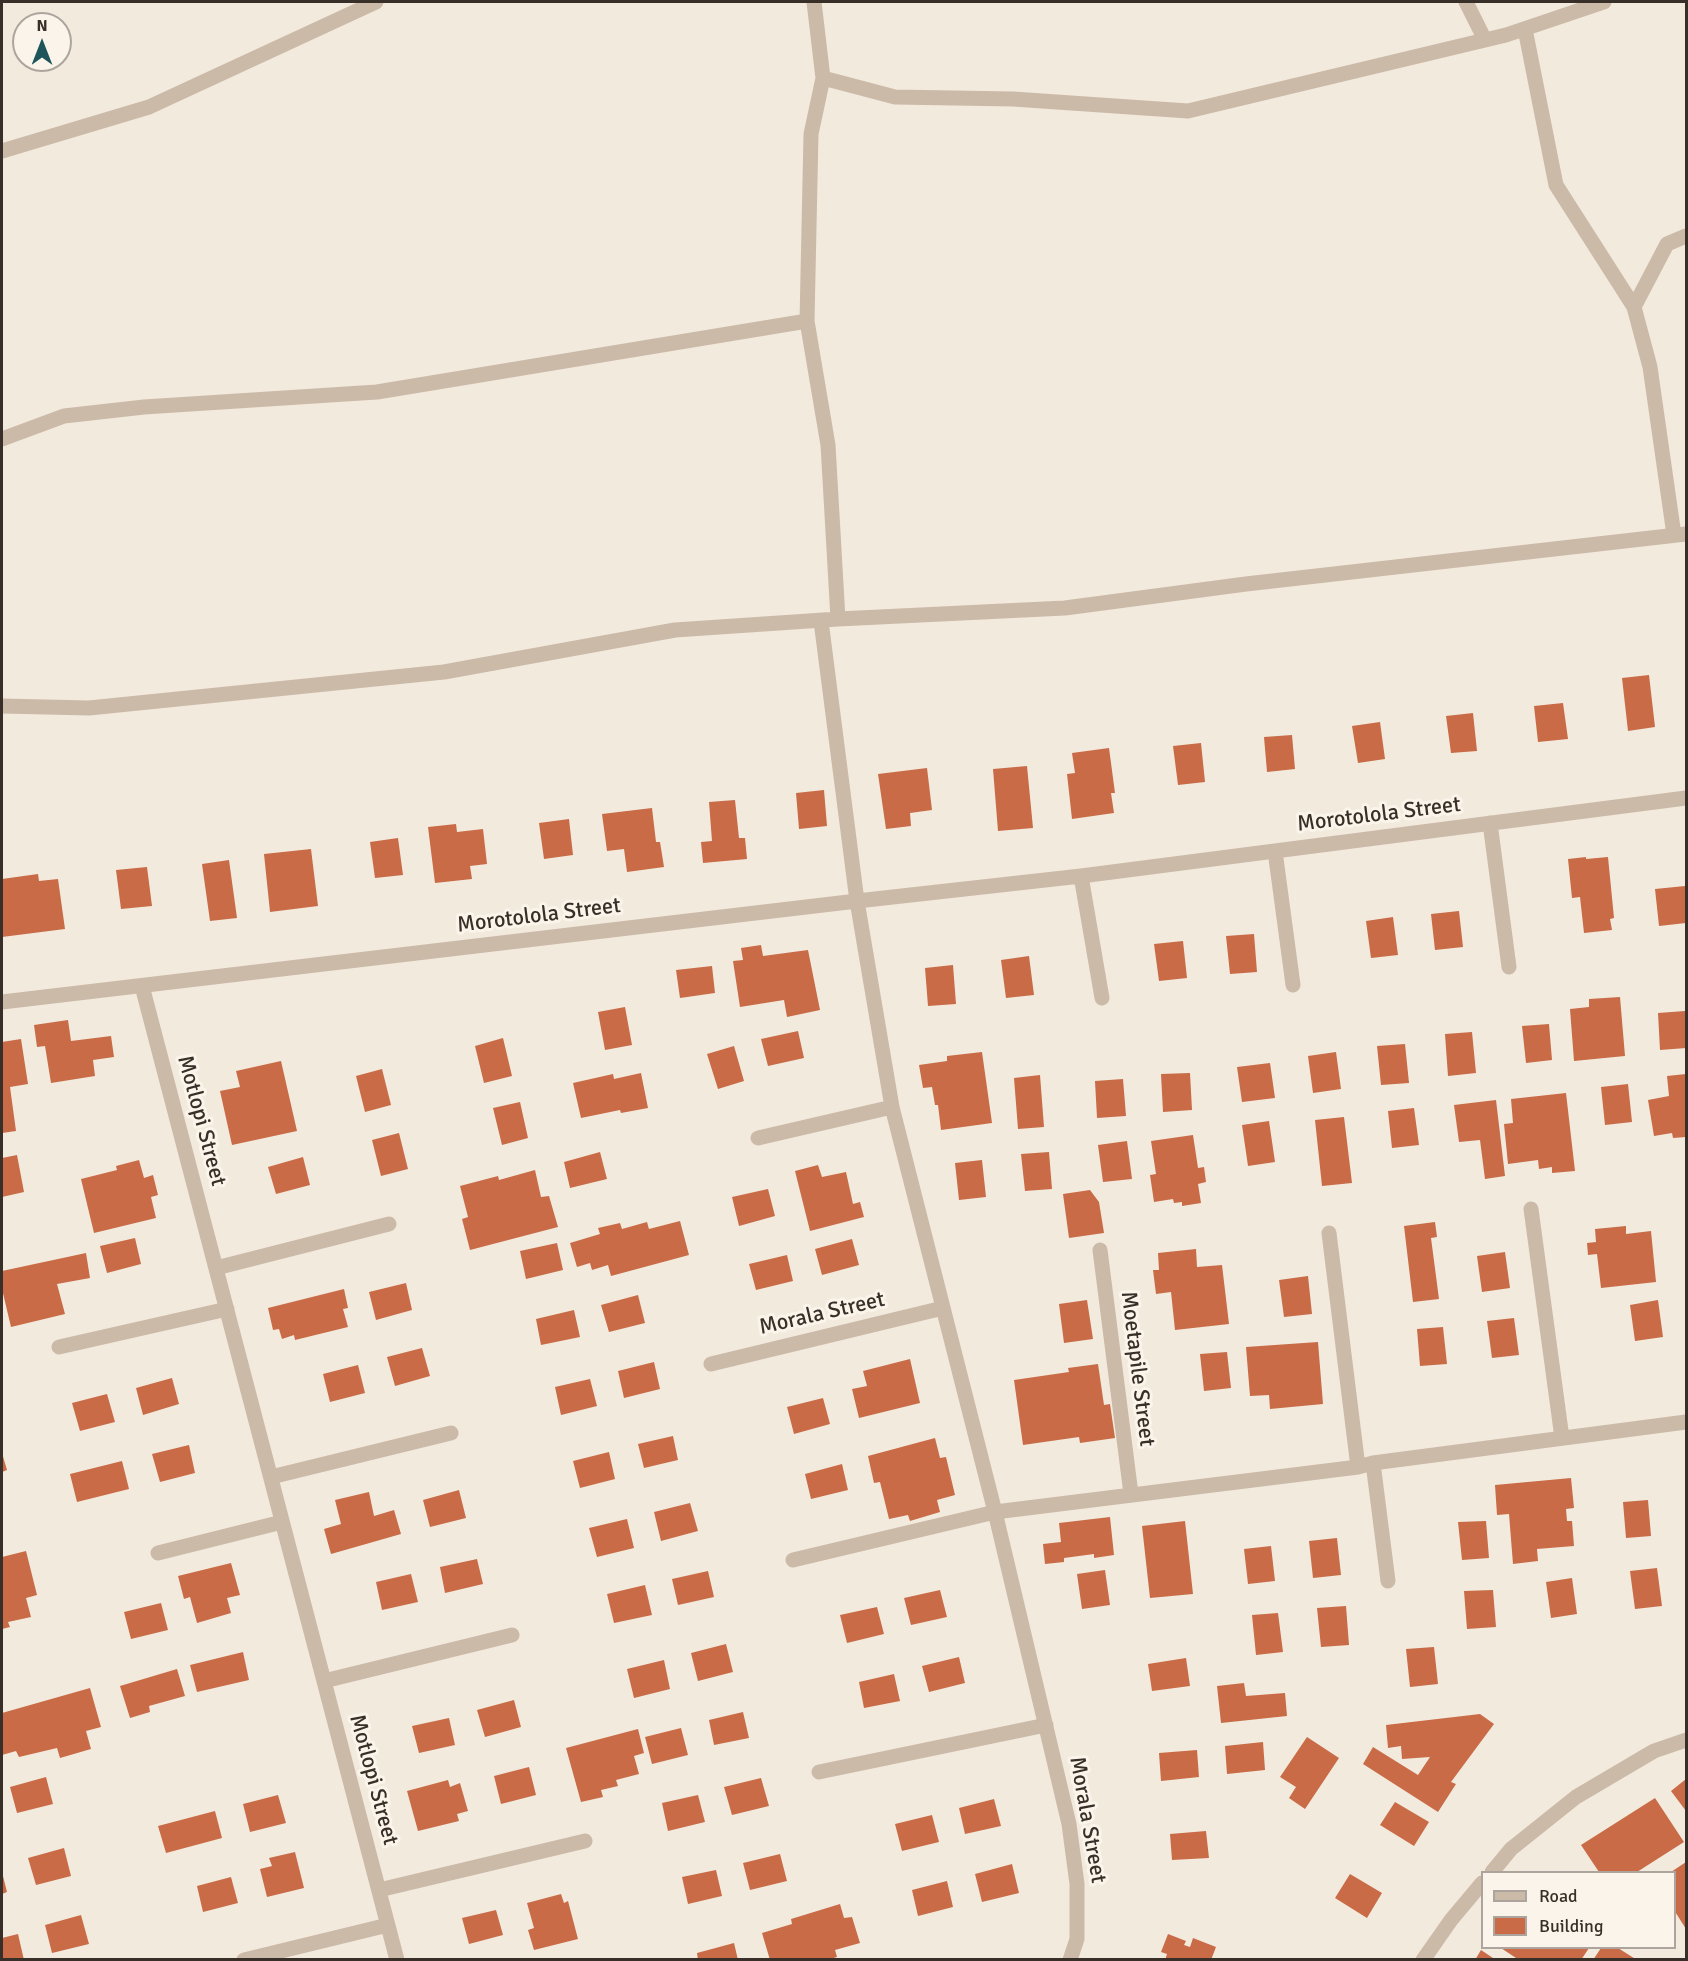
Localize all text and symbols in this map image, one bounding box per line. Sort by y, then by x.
north arrow [12,12,72,72]
text: N [36,16,48,36]
street label: Morotolola Street [1296,792,1462,838]
street label: Morotolola Street [456,893,622,939]
street label: Motlopi Street [171,1053,231,1189]
street label: Morala Street [757,1287,887,1341]
street label: Moetapile Street [1114,1290,1160,1448]
street label: Motlopi Street [343,1712,403,1848]
street label: Morala Street [1063,1755,1111,1885]
legend [1481,1871,1676,1949]
text: Road [1539,1885,1578,1907]
text: Building [1539,1915,1603,1937]

